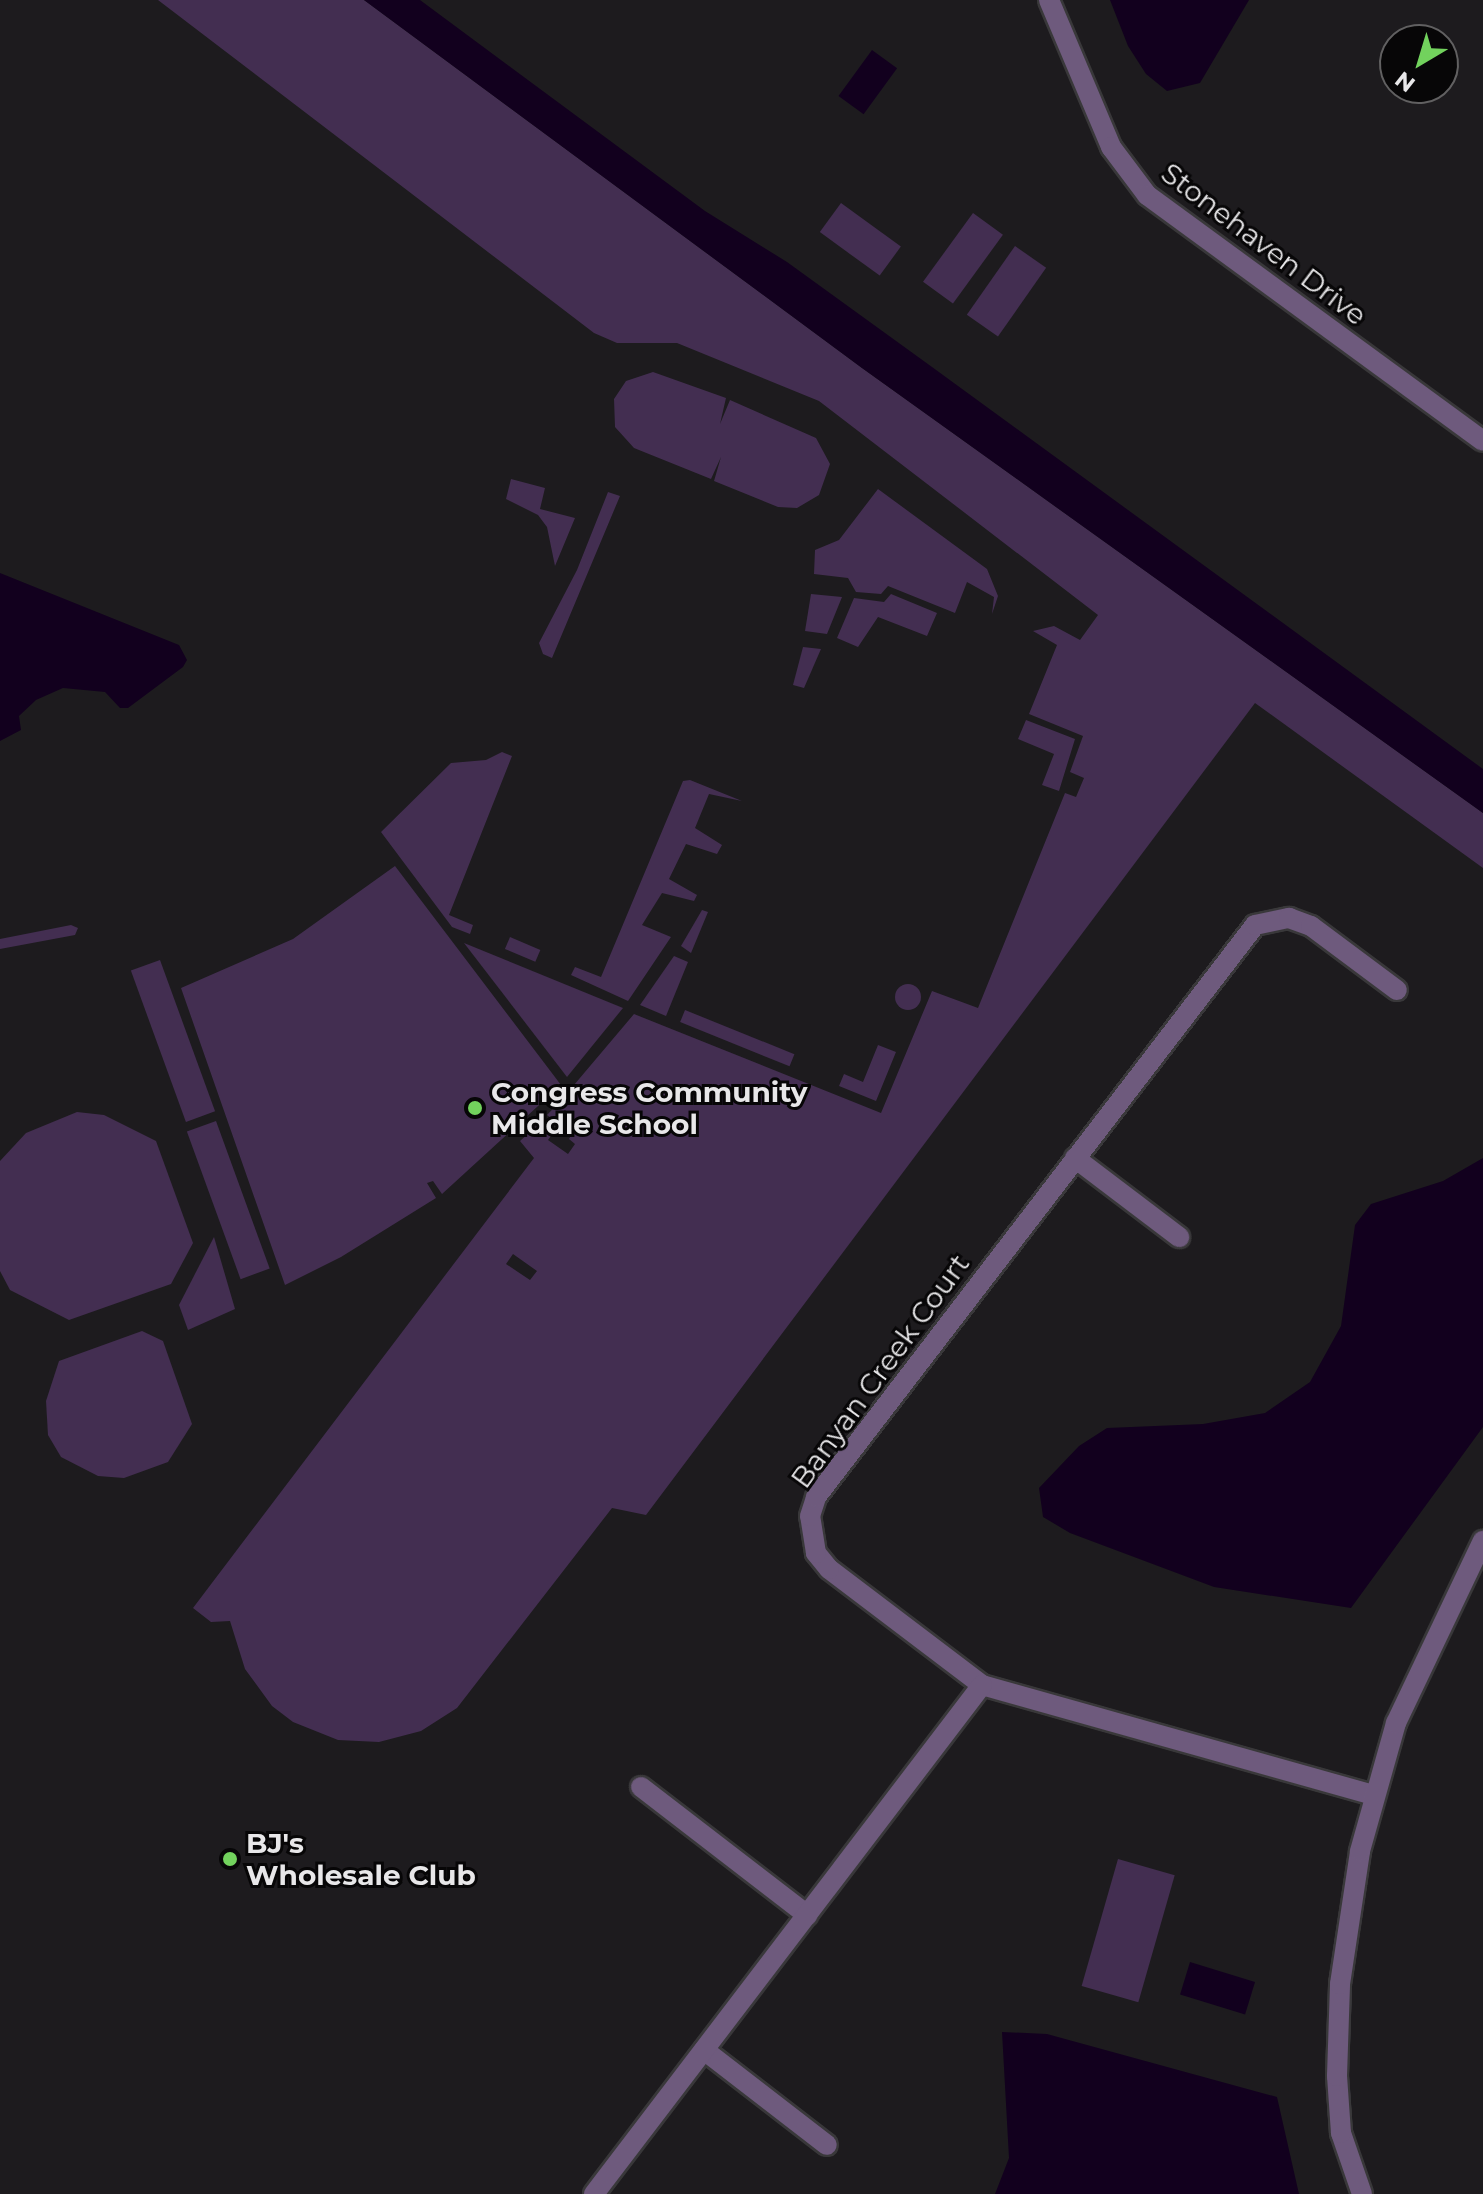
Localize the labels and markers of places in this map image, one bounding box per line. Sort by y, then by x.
place label: Congress Community Middle School [491,1075,807,1141]
marker: Congress Community Middle School [466,1099,484,1117]
place label: BJ's Wholesale Club [246,1826,476,1892]
marker: BJ's Wholesale Club [221,1850,239,1868]

